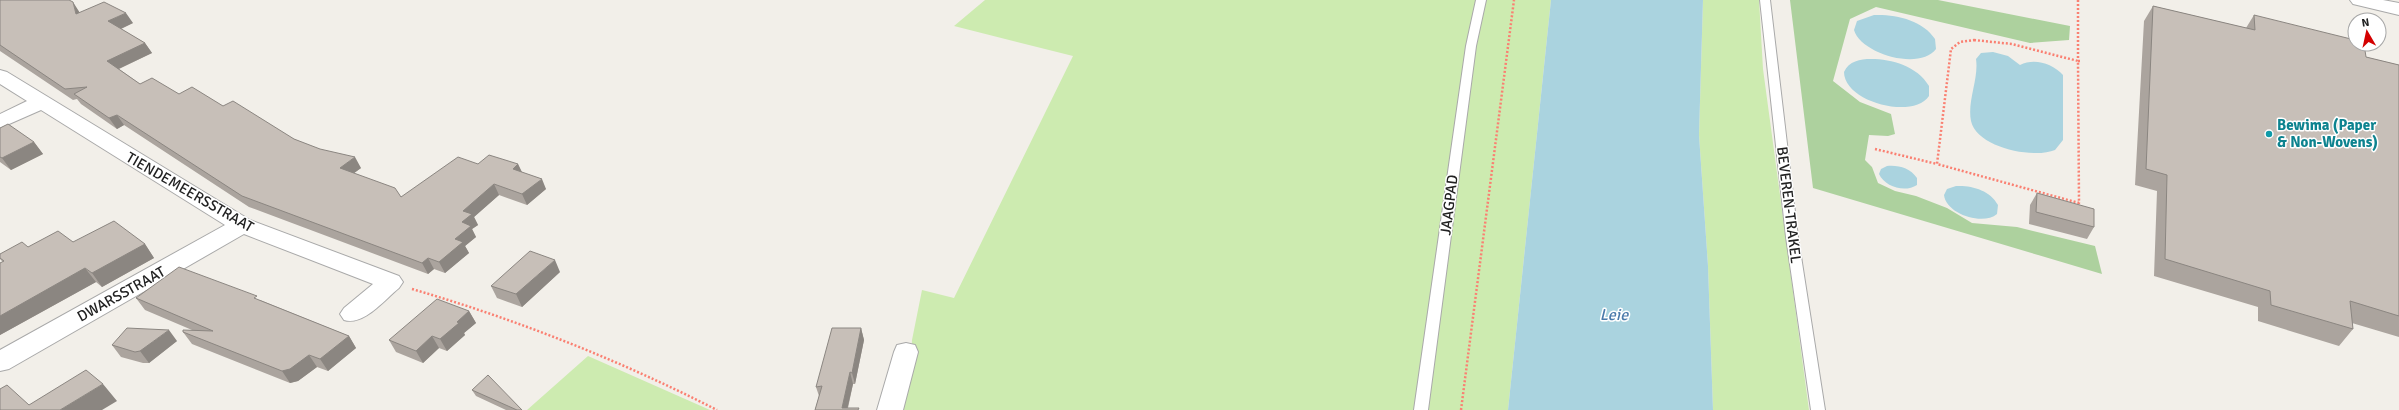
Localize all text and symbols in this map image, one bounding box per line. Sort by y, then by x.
north arrow [2347,12,2387,52]
text: N [2361,16,2370,30]
place label: Bewima (Paper & Non-Wovens) [2277,116,2378,151]
marker: Bewima (Paper & Non-Wovens) [2264,129,2274,139]
street label: BEVEREN-TRAKEL [1773,146,1805,265]
street label: TIENDEMEERSSTRAAT [123,148,257,236]
street label: JAAGPAD [1436,174,1462,236]
street label: DWARSSTRAAT [74,262,169,326]
water label: Leie [1600,305,1629,325]

